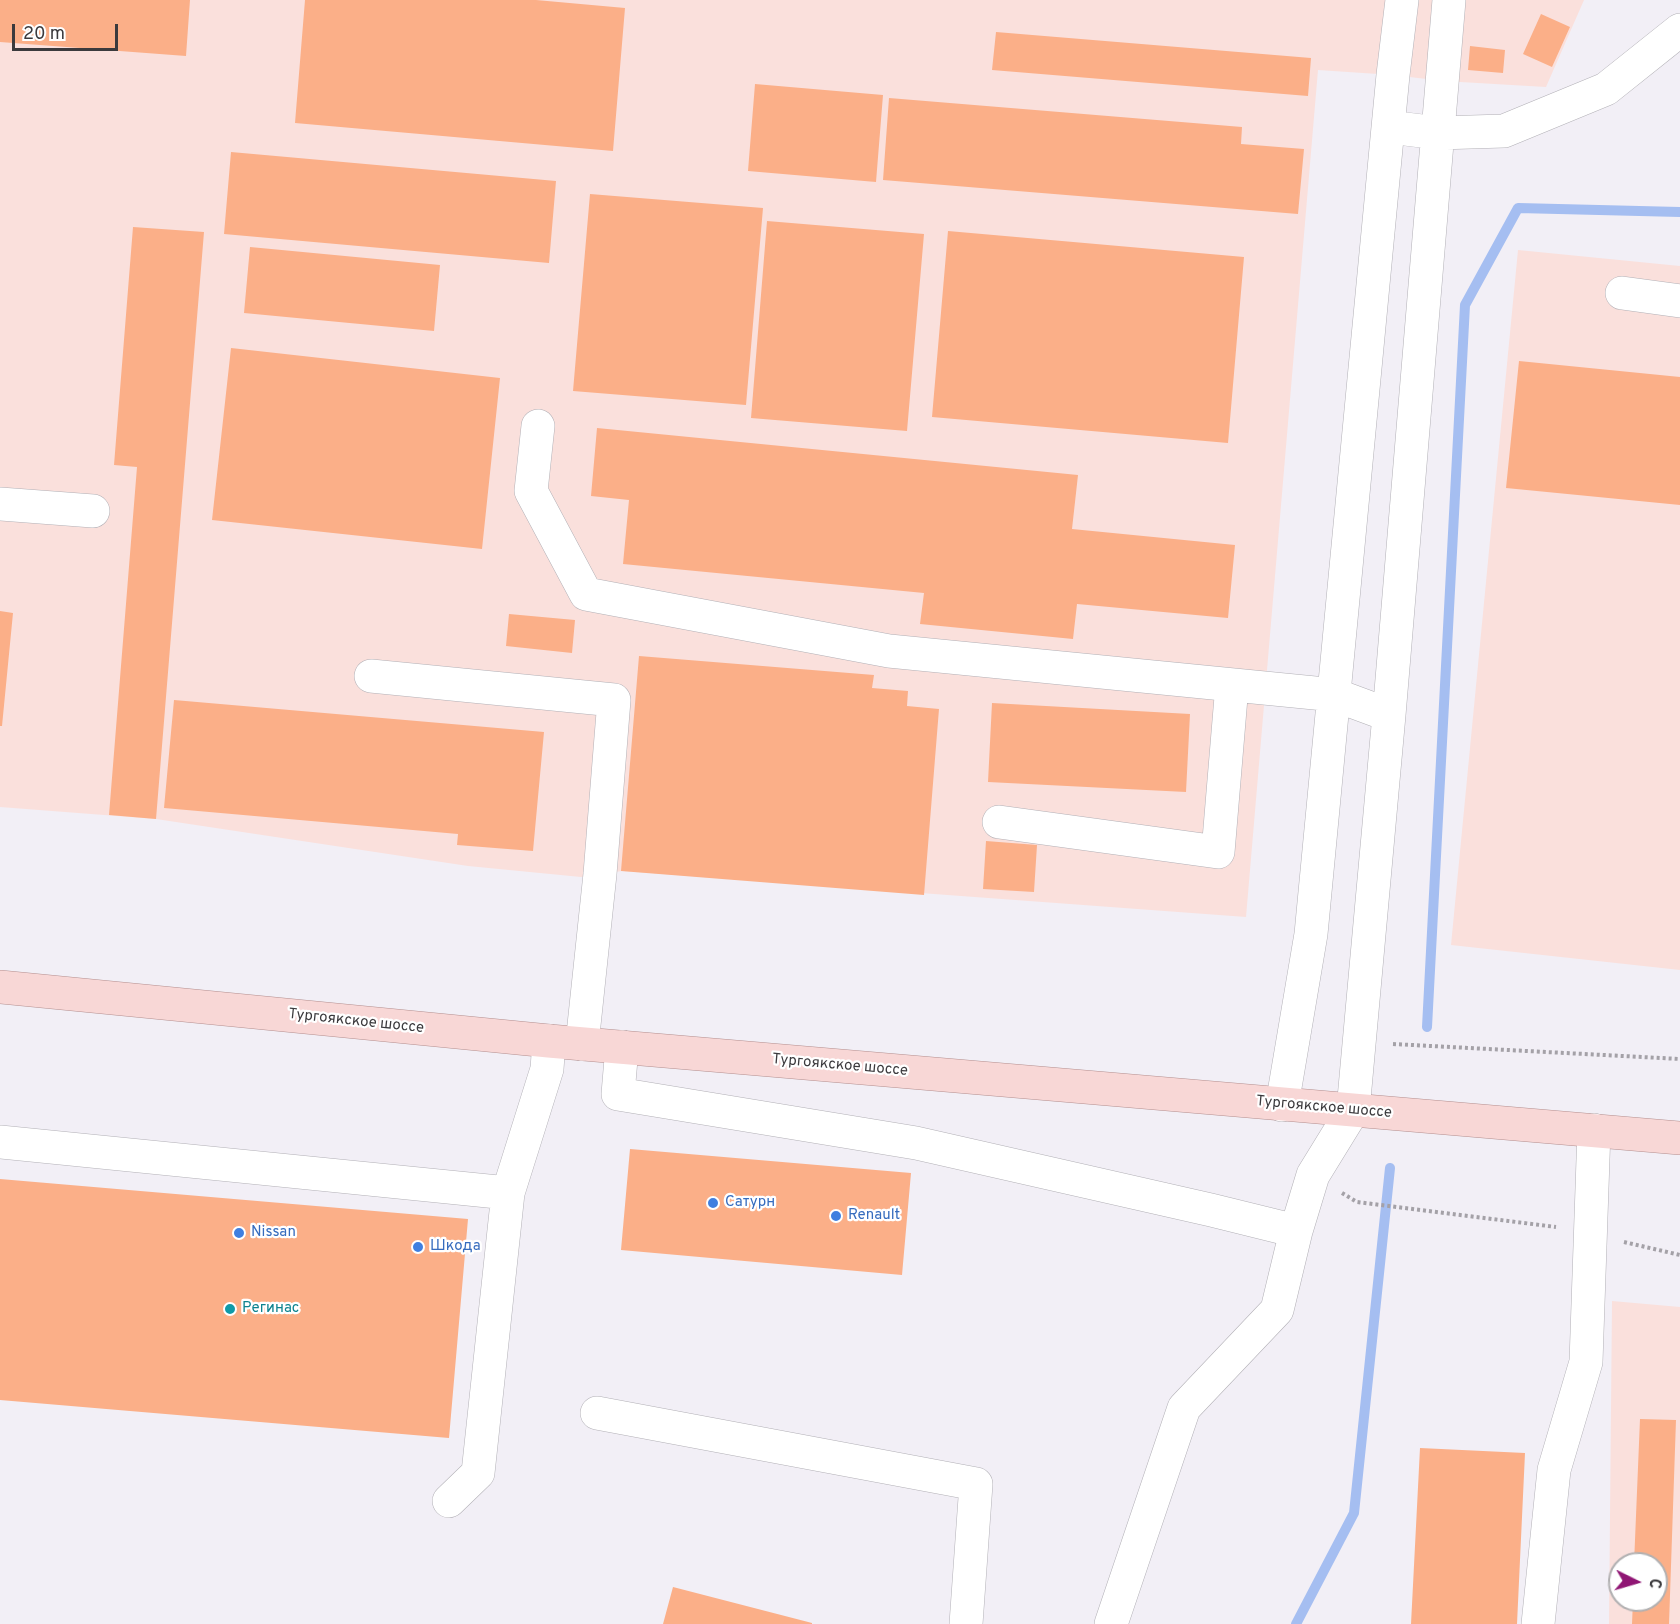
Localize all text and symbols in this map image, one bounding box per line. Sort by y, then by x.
scale bar [15,12,122,50]
text: 20 m [23,23,65,46]
street label: Тургоякское шоссе [287,1006,425,1038]
street label: Тургоякское шоссе [771,1051,909,1081]
street label: Тургоякское шоссе [1255,1093,1393,1123]
place label: Сатурн [725,1194,775,1212]
marker: Сатурн [706,1196,720,1210]
place label: Renault [848,1207,900,1225]
marker: Renault [829,1209,843,1223]
place label: Nissan [251,1224,296,1242]
marker: Nissan [232,1226,246,1240]
place label: Шкода [430,1238,481,1256]
marker: Шкода [411,1240,425,1254]
place label: Регинас [242,1300,299,1318]
marker: Регинас [223,1302,237,1316]
north arrow [1608,1552,1668,1612]
text: С [1644,1577,1664,1589]

